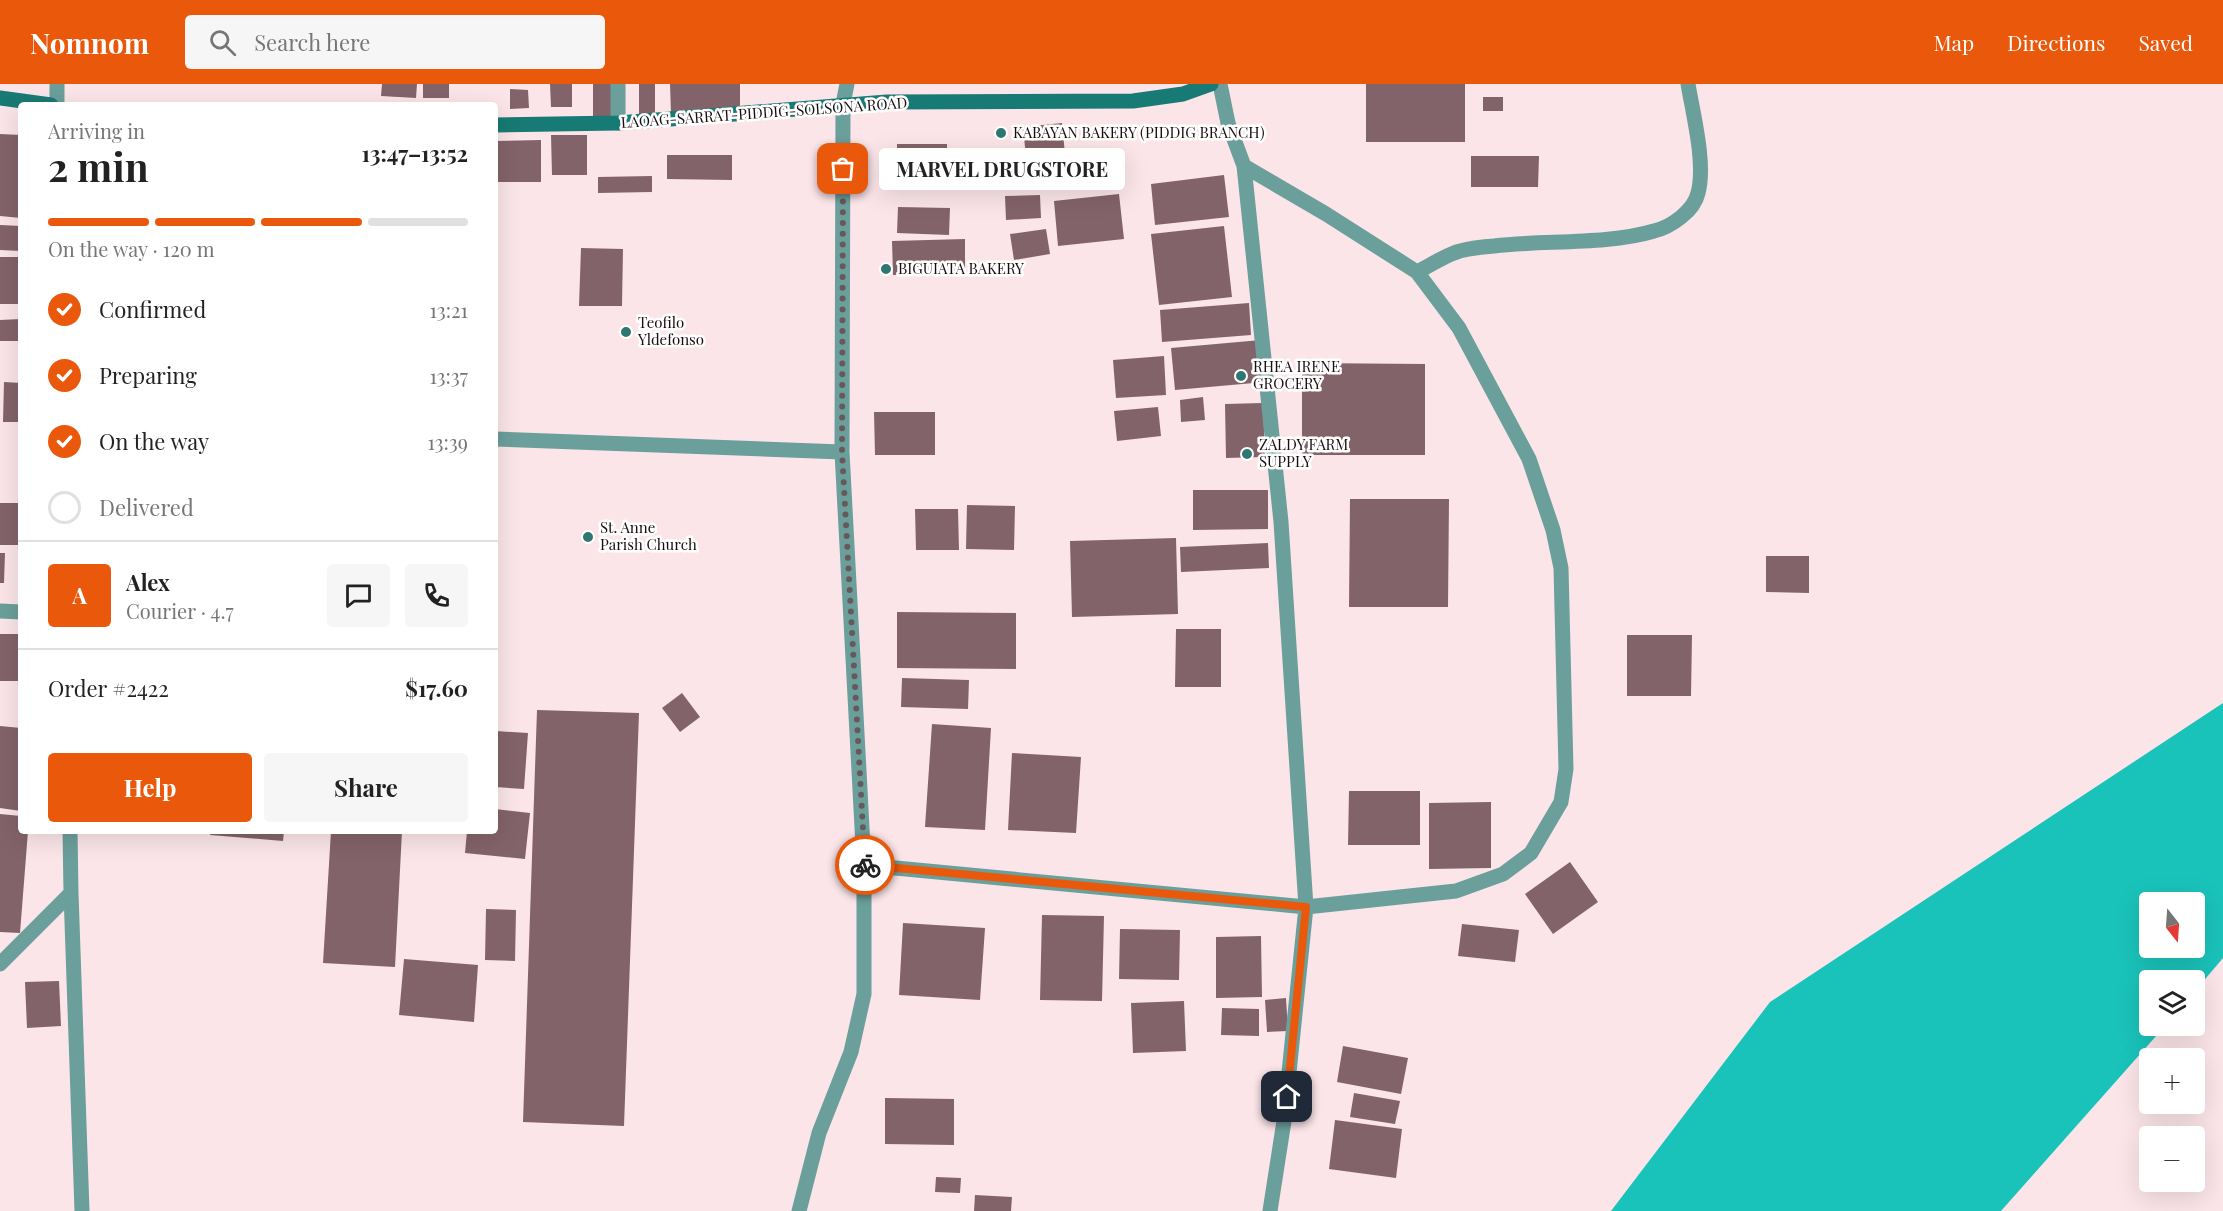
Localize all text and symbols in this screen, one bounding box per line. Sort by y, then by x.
search box [185,15,605,69]
text: Nomnom [30,24,149,61]
icon: search [206,26,239,59]
text: Search here [254,27,371,57]
text: Map [1933,28,1974,56]
text: Directions [2007,28,2105,56]
text: Saved [2138,28,2193,56]
street label: LAOAG-SARRAT-PIDDIG-SOLSONA ROAD [620,92,908,132]
text: Arriving in [48,117,145,144]
place label: KABAYAN BAKERY (PIDDIG BRANCH) [1013,122,1265,142]
marker: KABAYAN BAKERY (PIDDIG BRANCH) [994,126,1008,140]
text: 13:47–13:52 [361,138,468,168]
text: 2 min [48,140,149,192]
pin [817,143,868,194]
callout: MARVEL DRUGSTORE [879,148,1125,190]
icon: bag [826,152,859,185]
text: MARVEL DRUGSTORE [896,155,1108,182]
text: On the way · 120 m [48,235,215,262]
place label: BIGUIATA BAKERY [898,258,1024,278]
marker: BIGUIATA BAKERY [879,262,893,276]
icon: check [48,293,81,326]
text: Confirmed [99,294,206,324]
text: 13:21 [430,296,468,323]
place label: Teofilo Yldefonso [637,312,704,349]
marker: Teofilo Yldefonso [619,325,633,339]
place label: RHEA IRENE GROCERY [1253,356,1340,393]
icon: check [48,359,81,392]
text: Preparing [99,360,197,390]
text: 13:37 [429,362,468,389]
marker: RHEA IRENE GROCERY [1234,369,1248,383]
icon: check [48,425,81,458]
text: On the way [99,426,209,456]
text: 13:39 [427,428,468,455]
place label: ZALDY FARM SUPPLY [1259,434,1348,471]
marker: ZALDY FARM SUPPLY [1240,447,1254,461]
text: Delivered [99,492,194,522]
place label: St. Anne Parish Church [600,517,697,554]
marker: St. Anne Parish Church [581,530,595,544]
button: chat [327,564,390,627]
button: phone [405,564,468,627]
text: Alex [126,567,170,597]
text: A [72,580,87,610]
text: Courier · 4.7 [126,597,234,624]
text: Order #2422 [48,673,169,703]
text: $17.60 [405,673,468,703]
button: Help [48,753,252,822]
button: Share [264,753,468,822]
courier [835,835,895,895]
icon: bike [849,849,882,882]
north arrow [2139,892,2205,958]
map controls [2139,892,2205,1192]
button: layers [2139,970,2205,1036]
button: + [2139,1048,2205,1114]
pin [1261,1071,1312,1122]
icon: home [1270,1080,1303,1113]
button: − [2139,1126,2205,1192]

